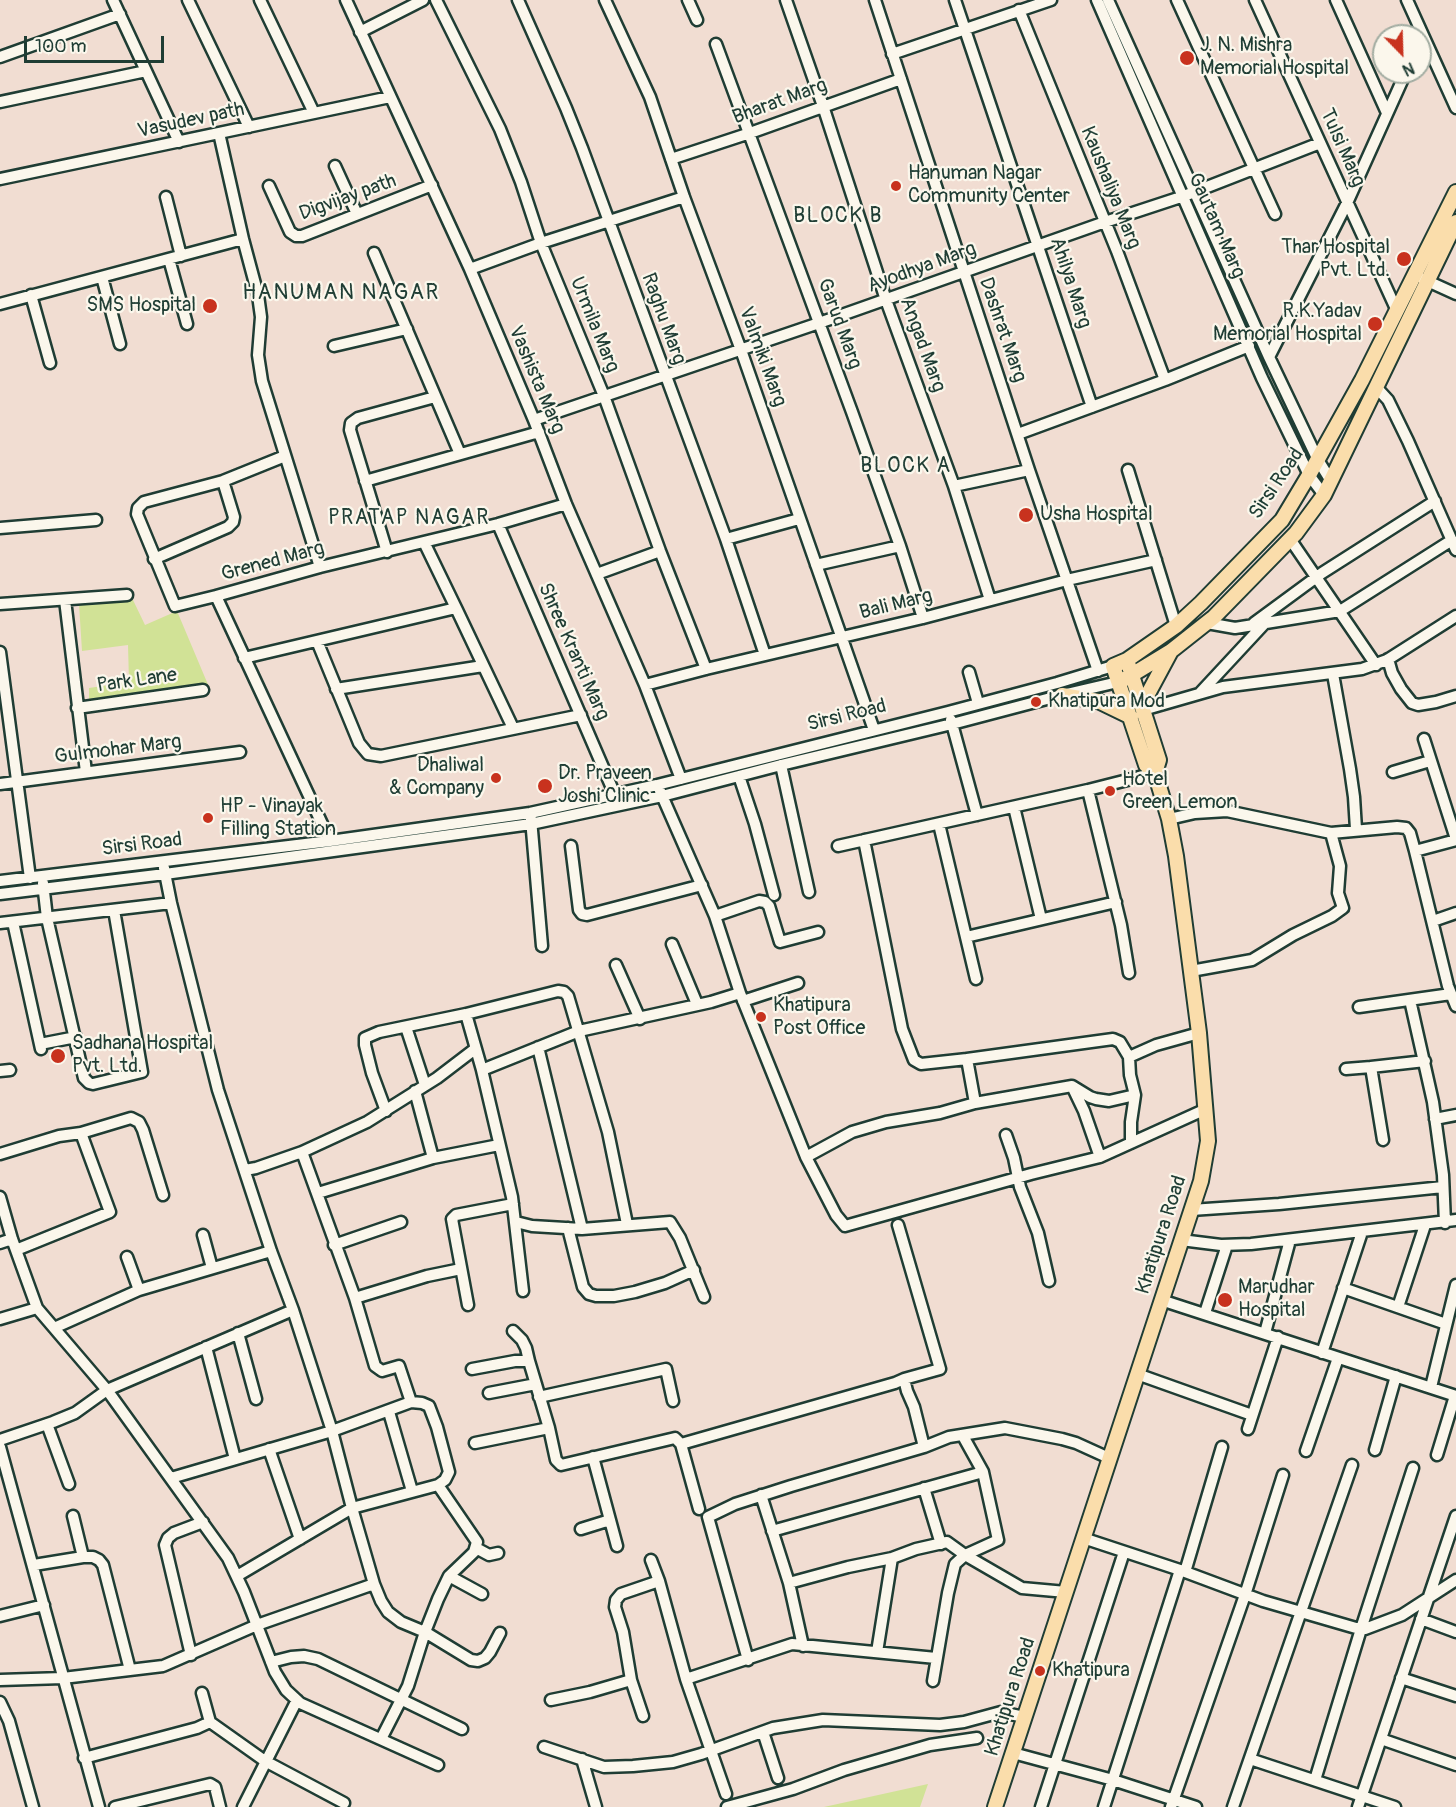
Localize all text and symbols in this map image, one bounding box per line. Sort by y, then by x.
scale bar [27,24,166,62]
north arrow [1372,24,1432,84]
place label: J. N. Mishra Memorial Hospital [1200,34,1349,81]
text: 100 m [35,35,87,58]
marker: J. N. Mishra Memorial Hospital [1178,49,1196,67]
text: N [1399,57,1417,80]
street label: Bharat Marg [729,74,831,130]
street label: Vasudev path [135,98,247,144]
street label: Tulsi Marg [1314,105,1370,191]
street label: Kaushaliya Marg [1075,123,1145,253]
place label: Hanuman Nagar Community Center [908,162,1070,209]
street label: Digvijay path [296,169,400,227]
street label: Gautam Marg [1182,170,1250,282]
marker: Hanuman Nagar Community Center [889,179,903,193]
district label: BLOCK B [793,204,883,230]
street label: Ahilya Marg [1044,235,1096,331]
place label: Thar Hospital Pvt. Ltd. [1281,236,1390,283]
street label: Ayodhya Marg [864,237,980,299]
marker: Thar Hospital Pvt. Ltd. [1395,250,1413,268]
street label: Raghu Marg [635,270,691,368]
street label: Urmila Marg [564,274,624,376]
street label: Dashrat Marg [973,274,1031,386]
street label: Garud Marg [812,275,866,373]
district label: HANUMAN NAGAR [242,280,440,306]
place label: SMS Hospital [86,294,196,318]
street label: Angad Marg [894,295,950,395]
marker: SMS Hospital [201,297,219,315]
place label: R.K.Yadav Memorial Hospital [1213,300,1362,347]
street label: Valmiki Marg [733,304,791,410]
marker: R.K.Yadav Memorial Hospital [1366,315,1384,333]
street label: Vashista Marg [503,322,569,438]
street label: Sirsi Road [1245,444,1309,524]
district label: BLOCK A [860,454,952,480]
place label: Usha Hospital [1040,503,1153,527]
district label: PRATAP NAGAR [328,506,490,532]
marker: Usha Hospital [1017,506,1035,524]
street label: Grened Marg [219,537,327,587]
street label: Shree Kranti Marg [532,580,614,724]
street label: Bali Marg [857,584,935,626]
street label: Park Lane [95,664,179,698]
place label: Khatipura Mod [1048,690,1165,714]
street label: Sirsi Road [805,695,889,737]
marker: Khatipura Mod [1029,695,1043,709]
street label: Gulmohar Marg [53,730,183,770]
place label: Dhaliwal & Company [389,754,484,801]
place label: Dr. Praveen Joshi Clinic [558,762,652,809]
place label: Hotel Green Lemon [1122,768,1238,815]
marker: Dhaliwal & Company [489,771,503,785]
marker: Dr. Praveen Joshi Clinic [536,777,554,795]
marker: Hotel Green Lemon [1103,784,1117,798]
place label: HP - Vinayak Filling Station [220,795,336,842]
marker: HP - Vinayak Filling Station [201,811,215,825]
street label: Sirsi Road [101,828,183,862]
place label: Khatipura Post Office [773,994,865,1041]
marker: Khatipura Post Office [754,1010,768,1024]
place label: Sadhana Hospital Pvt. Ltd. [72,1032,213,1079]
marker: Sadhana Hospital Pvt. Ltd. [49,1047,67,1065]
street label: Khatipura Road [1132,1173,1192,1297]
place label: Marudhar Hospital [1238,1276,1315,1323]
marker: Marudhar Hospital [1216,1291,1234,1309]
street label: Khatipura Road [981,1635,1041,1759]
place label: Khatipura [1052,1659,1130,1683]
marker: Khatipura [1033,1664,1047,1678]

